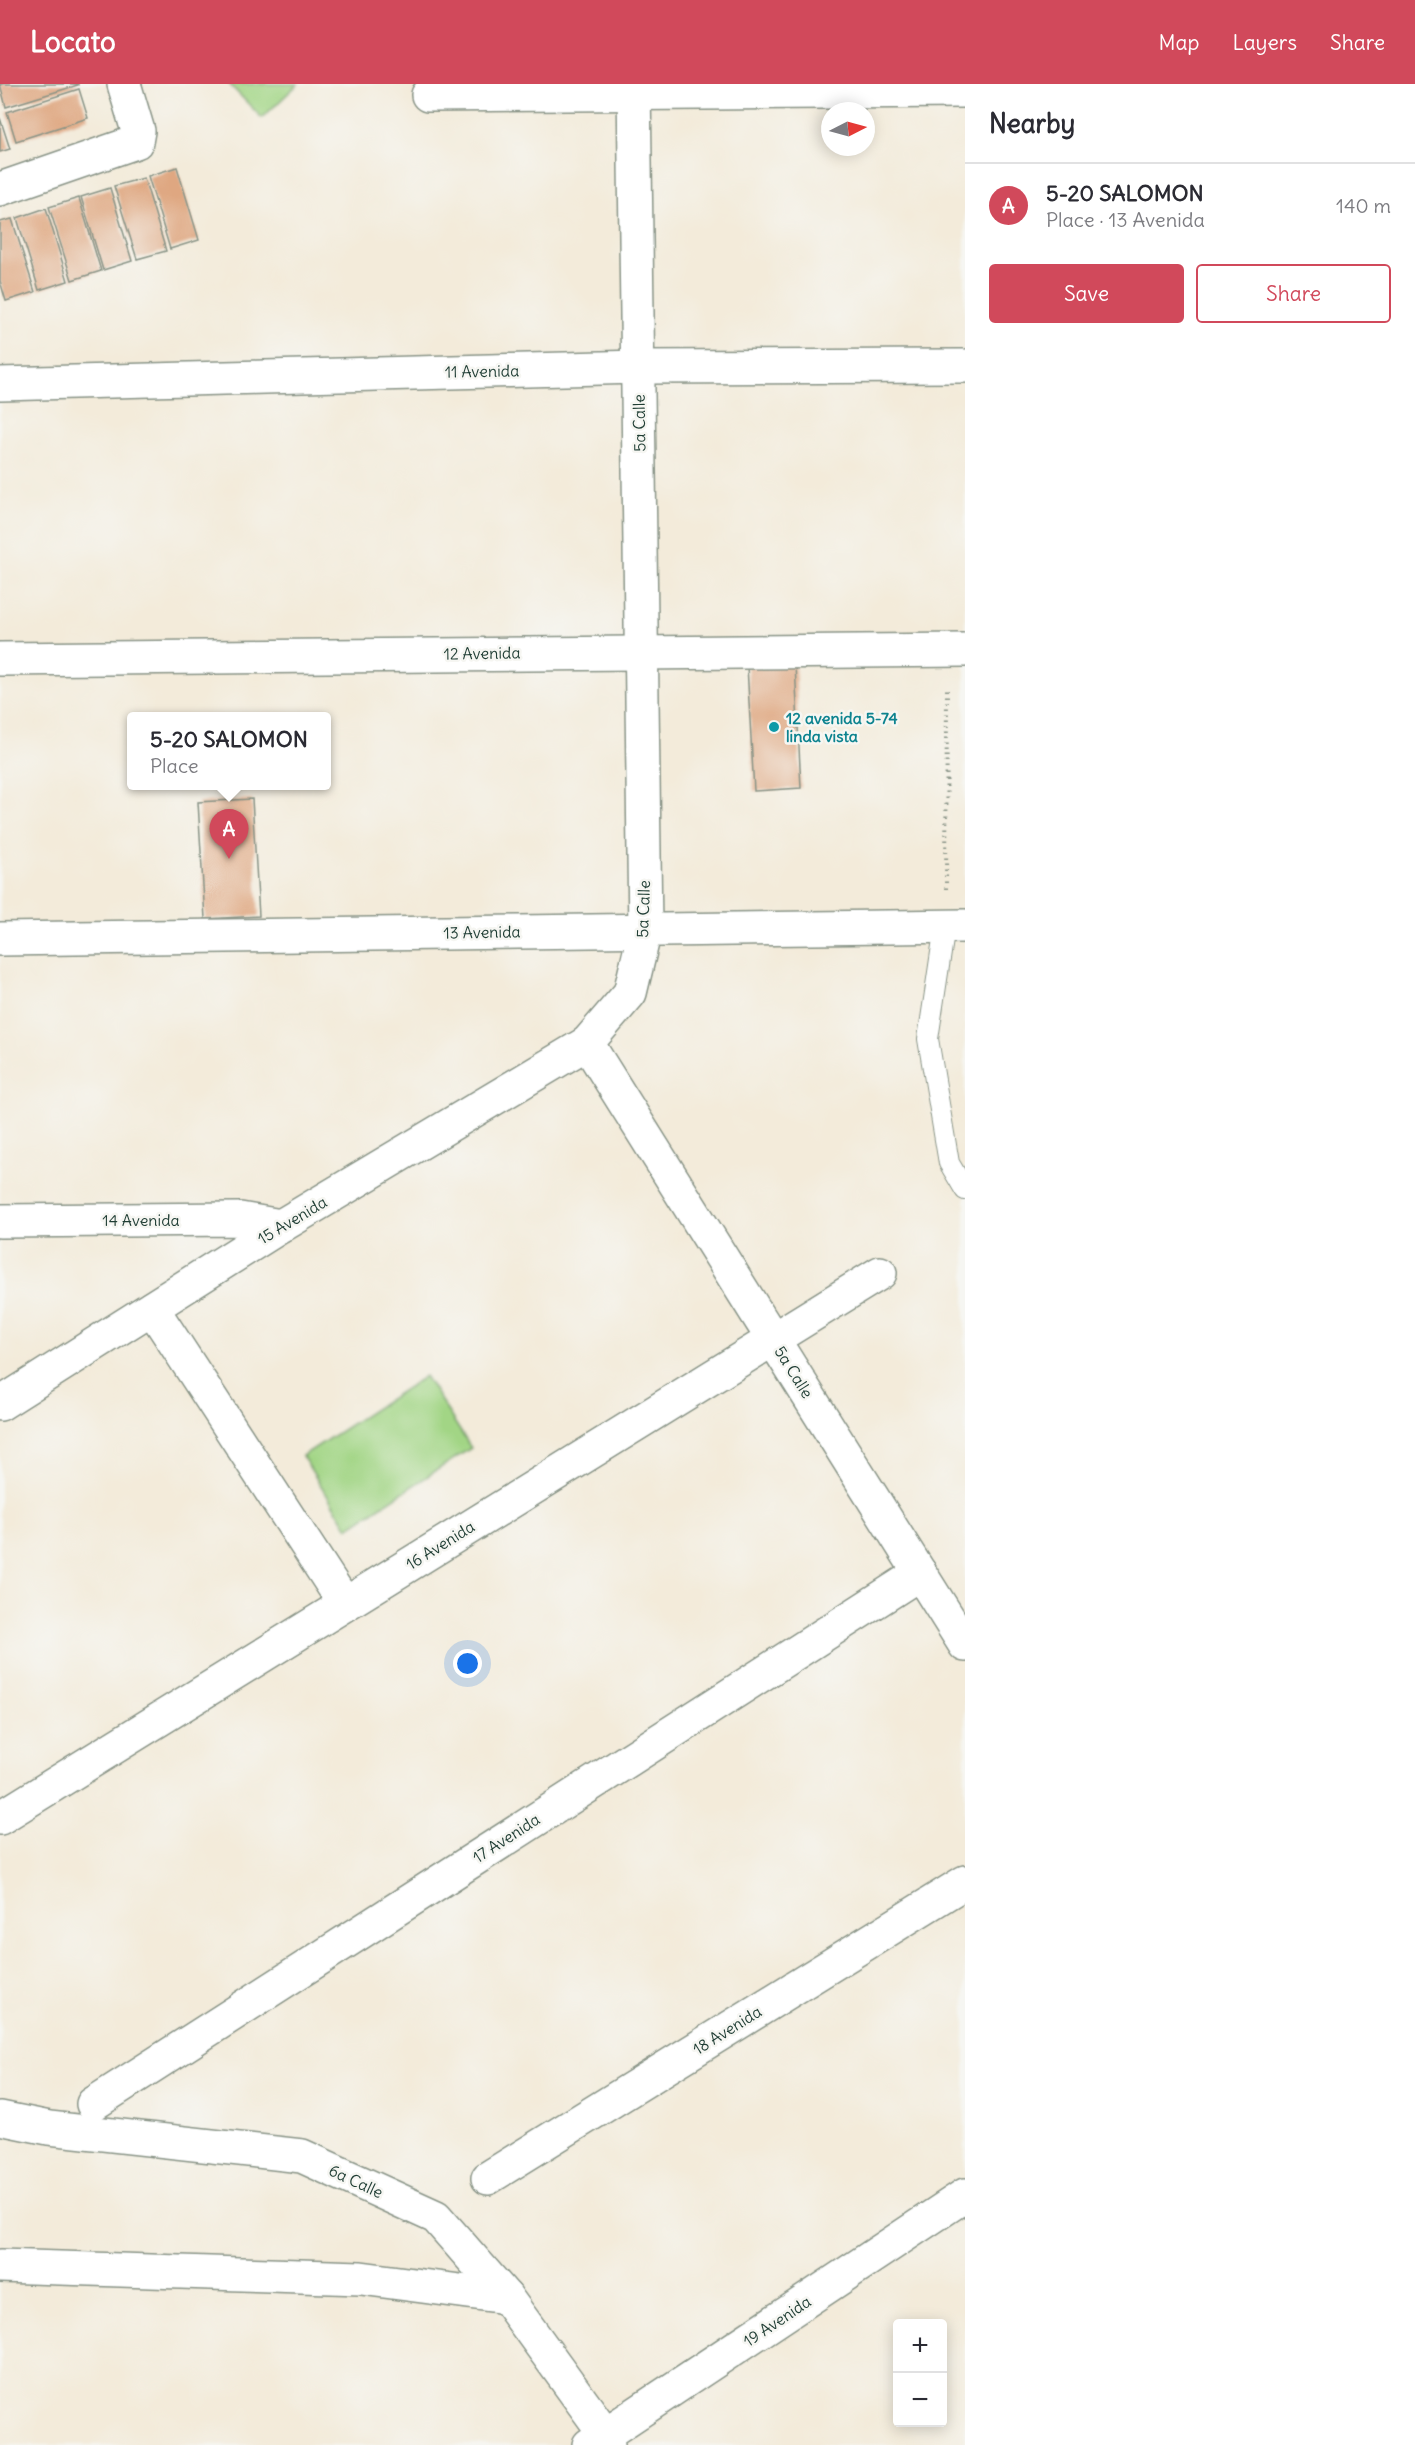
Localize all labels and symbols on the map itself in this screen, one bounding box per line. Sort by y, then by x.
north arrow [821,102,875,156]
street label: 11 Avenida [445,360,519,382]
street label: 5a Calle [628,394,650,452]
street label: 12 Avenida [443,642,521,664]
place label: 12 avenida 5-74 linda vista [786,708,898,746]
marker: 12 avenida 5-74 linda vista [767,720,781,734]
pin: A [210,810,248,859]
street label: 5a Calle [632,880,654,938]
street label: 13 Avenida [443,921,521,943]
street label: 15 Avenida [254,1192,330,1248]
street label: 14 Avenida [102,1210,180,1230]
street label: 5a Calle [770,1342,818,1402]
street label: 16 Avenida [402,1516,478,1574]
your location [453,1649,482,1678]
street label: 17 Avenida [469,1809,543,1867]
street label: 18 Avenida [689,2001,765,2059]
street label: 6a Calle [326,2160,386,2202]
street label: 19 Avenida [739,2291,815,2351]

